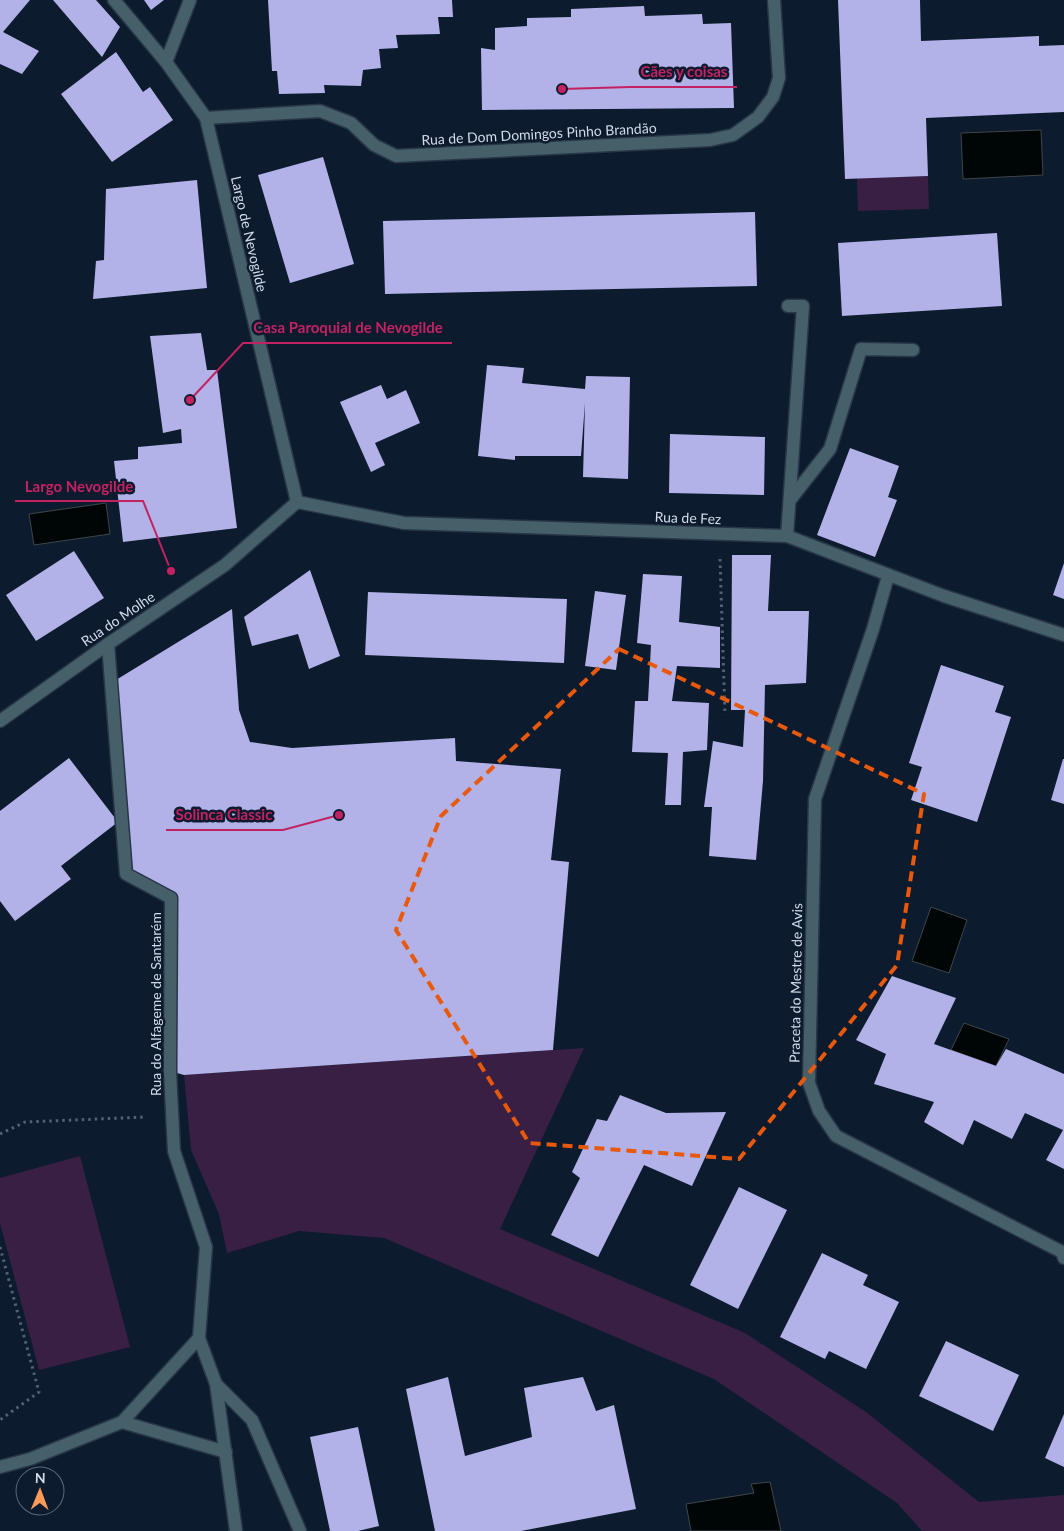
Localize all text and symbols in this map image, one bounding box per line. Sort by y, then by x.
callout: Cães y coisas [630,57,737,87]
text: Cães y coisas [641,62,728,80]
street label: Rua de Dom Domingos Pinho Brandão [421,119,657,148]
street label: Largo de Nevogilde [228,174,271,293]
callout: Casa Paroquial de Nevogilde [243,313,452,343]
text: Casa Paroquial de Nevogilde [253,318,443,336]
callout: Largo Nevogilde [15,471,143,501]
text: Largo Nevogilde [25,477,133,495]
street label: Rua de Fez [654,508,722,527]
street label: Rua do Molhe [78,588,158,650]
callout: Solinca Classic [166,800,283,830]
text: Solinca Classic [176,805,272,823]
street label: Praceta do Mestre de Avis [786,903,805,1063]
street label: Rua do Alfageme de Santarém [147,912,164,1096]
north arrow [15,1466,65,1516]
text: N [35,1469,46,1486]

